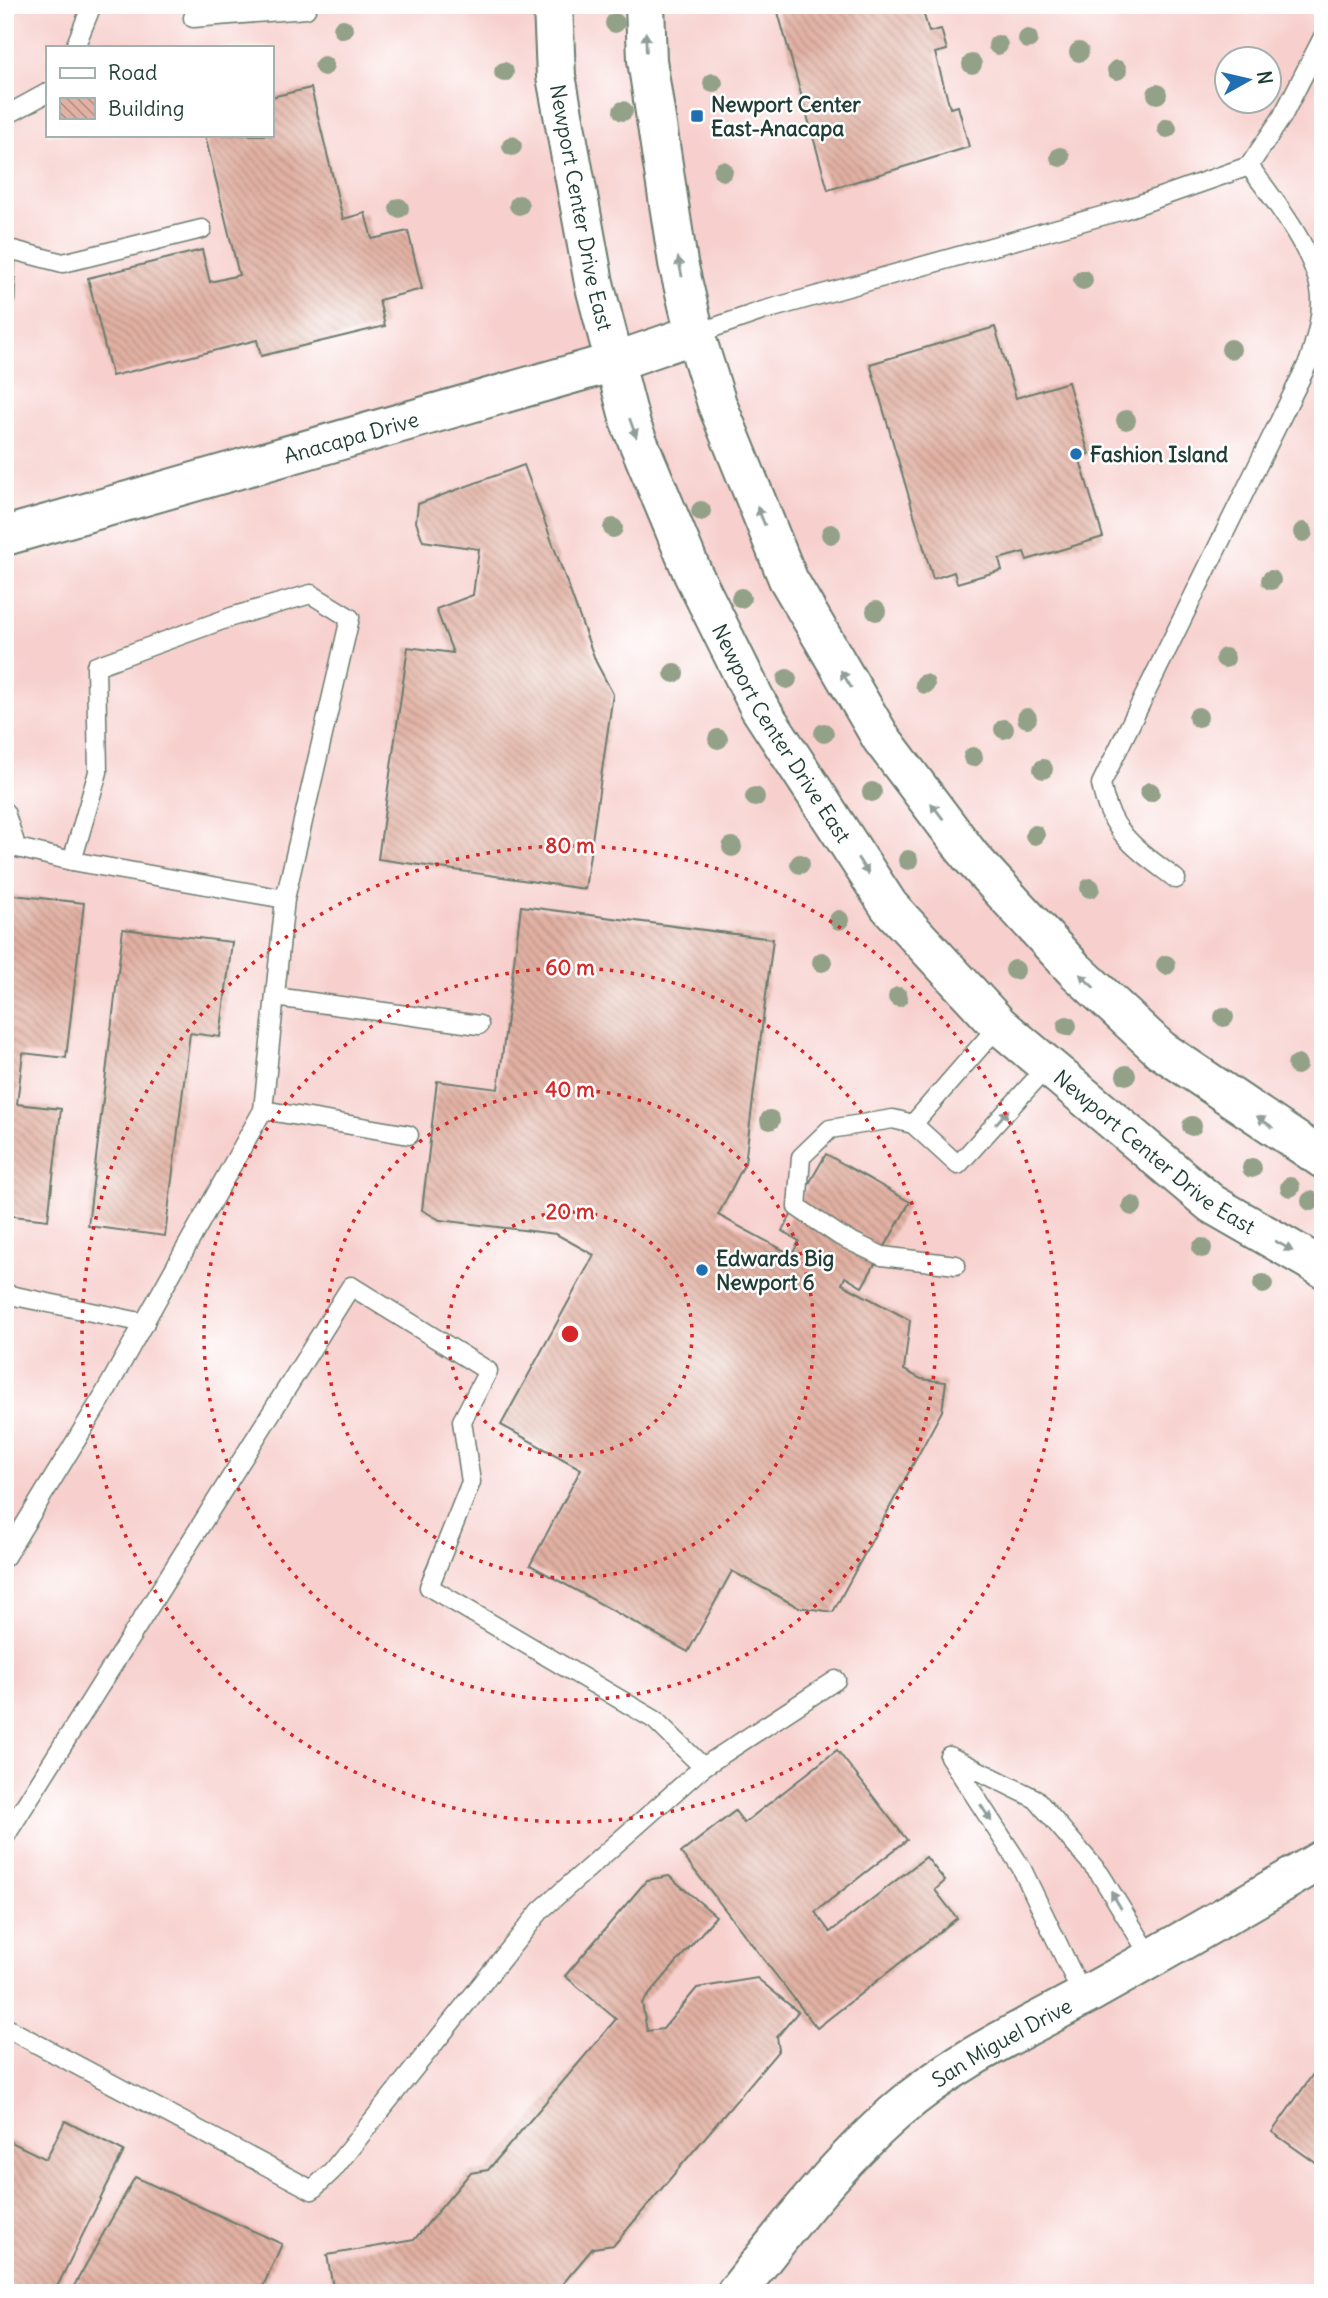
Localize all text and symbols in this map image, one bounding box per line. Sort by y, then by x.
one-way arrow [641,31,652,53]
legend [46,46,273,136]
north arrow [1212,46,1282,116]
text: Road [108,59,157,86]
text: N [1252,69,1278,86]
street label: Newport Center Drive East [544,82,619,334]
place label: Newport Center East-Anacapa [711,91,861,142]
text: Building [108,95,184,122]
marker: Newport Center East-Anacapa [689,108,705,124]
one-way arrow [674,256,685,278]
street label: Anacapa Drive [281,405,422,469]
one-way arrow [628,417,639,438]
place label: Fashion Island [1090,441,1229,468]
marker: Fashion Island [1068,446,1084,462]
one-way arrow [755,506,766,527]
street label: Newport Center Drive East [706,619,857,848]
one-way arrow [840,669,853,688]
one-way arrow [929,803,944,821]
text: 80 m [545,832,595,859]
one-way arrow [857,857,870,876]
text: 60 m [545,954,595,981]
one-way arrow [1079,974,1096,990]
street label: Newport Center Drive East [1048,1064,1260,1240]
text: 40 m [545,1076,595,1103]
one-way arrow [994,1108,1010,1125]
one-way arrow [1256,1115,1274,1129]
text: 20 m [546,1198,595,1225]
one-way arrow [1274,1240,1293,1252]
place label: Edwards Big Newport 6 [716,1245,834,1296]
marker: Edwards Big Newport 6 [694,1262,710,1278]
centre of rings [558,1322,582,1346]
one-way arrow [980,1804,993,1823]
one-way arrow [1110,1891,1123,1910]
street label: San Miguel Drive [926,1992,1076,2093]

